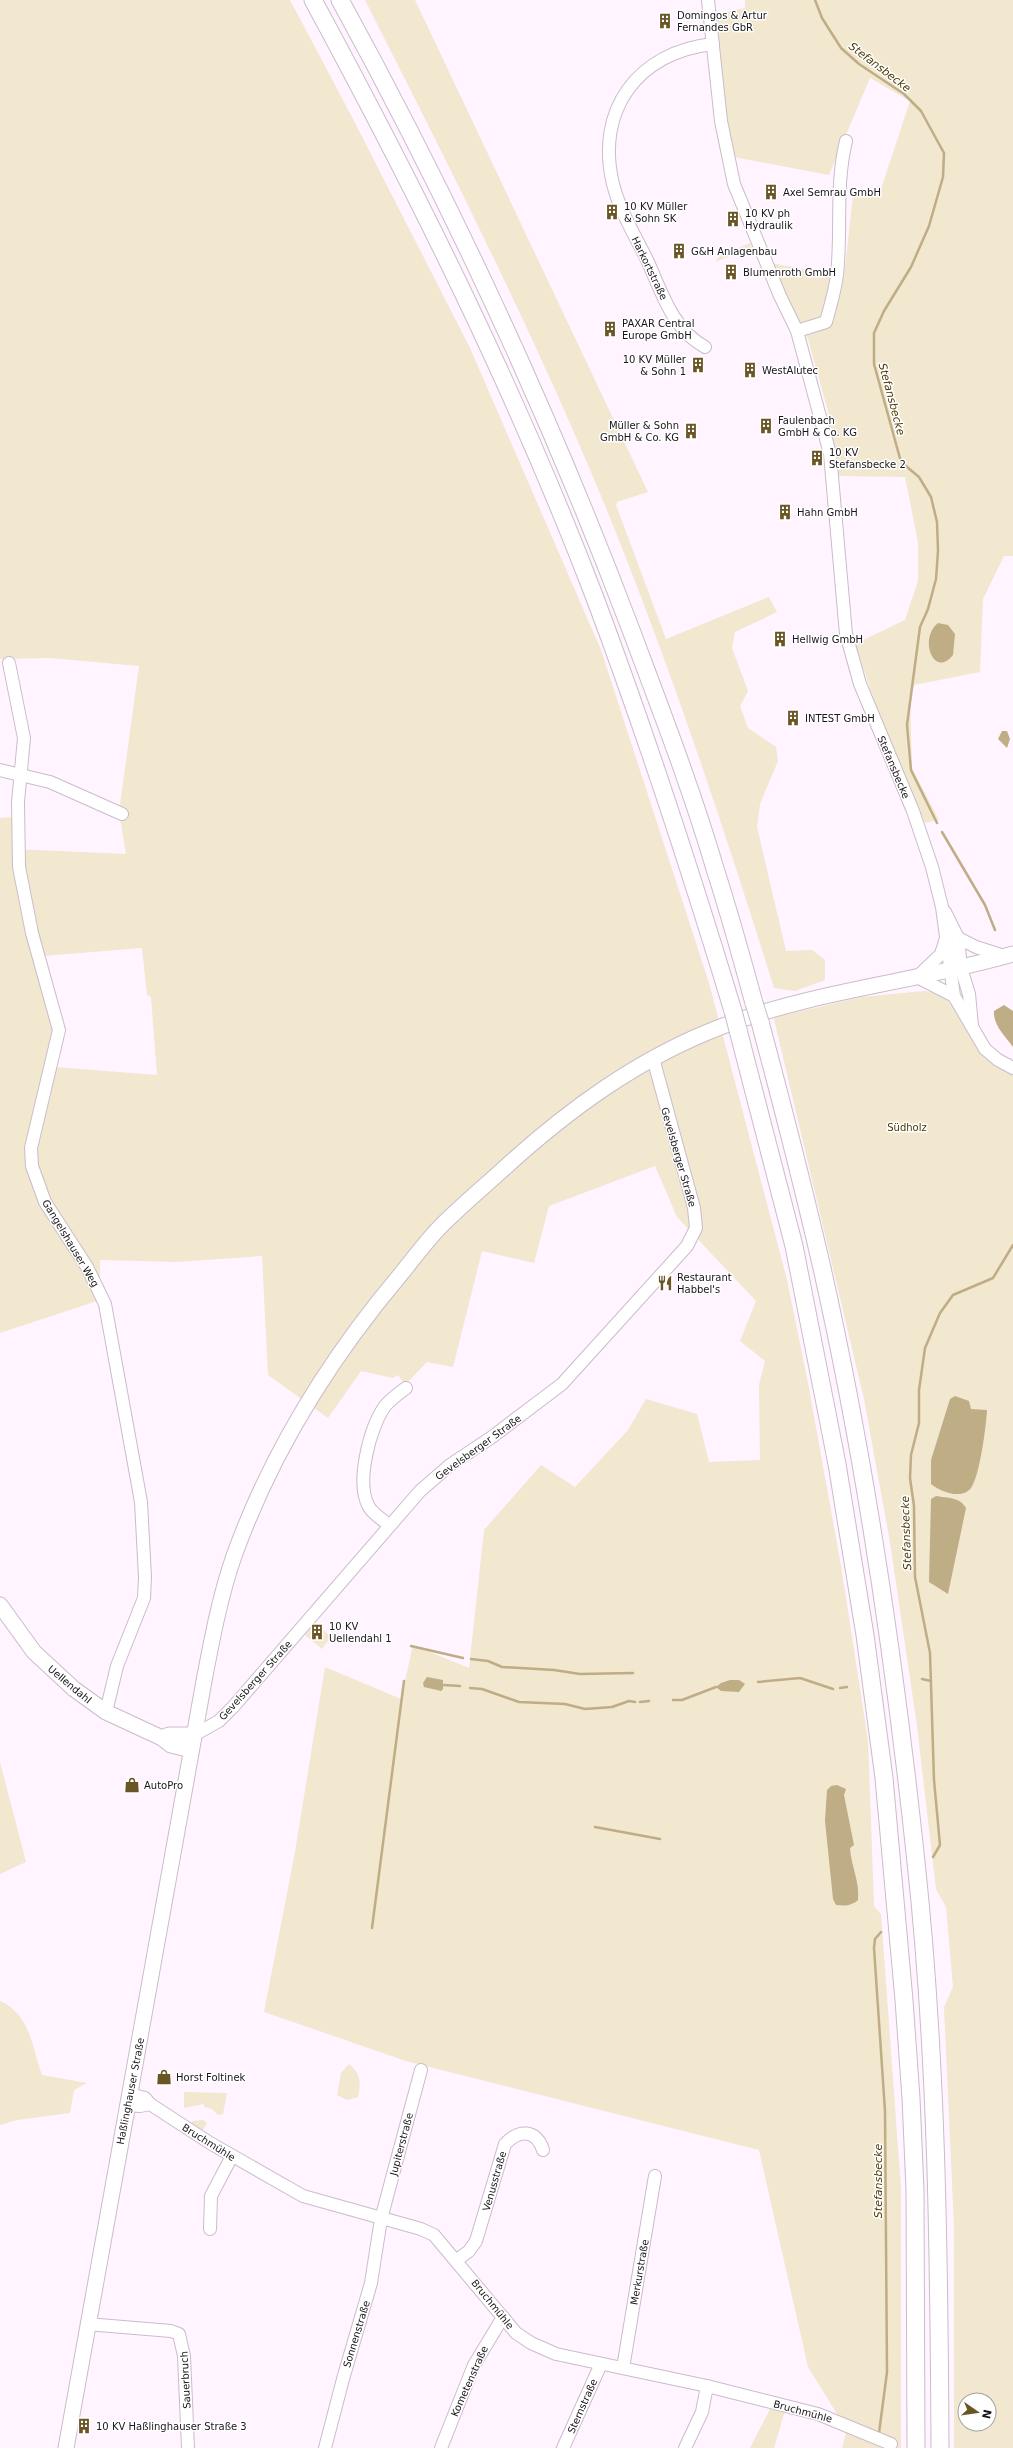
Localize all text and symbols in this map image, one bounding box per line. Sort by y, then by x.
place label: Domingos & Artur Fernandes GbR [677,10,768,33]
building icon: Domingos & Artur Fernandes GbR [656,12,674,30]
water label: Stefansbecke [846,40,913,95]
building icon: Axel Semrau GmbH [762,183,780,201]
place label: Axel Semrau GmbH [783,187,881,198]
place label: 10 KV Müller & Sohn SK [624,201,688,224]
building icon: 10 KV Müller & Sohn SK [603,203,621,221]
place label: 10 KV ph Hydraulik [745,208,793,231]
building icon: 10 KV ph Hydraulik [724,210,742,228]
street label: Harkortstraße [629,235,670,302]
building icon: G&H Anlagenbau [670,242,688,260]
place label: G&H Anlagenbau [691,246,777,257]
building icon: Blumenroth GmbH [722,263,740,281]
place label: Blumenroth GmbH [743,267,836,278]
place label: PAXAR Central Europe GmbH [622,318,694,341]
building icon: PAXAR Central Europe GmbH [601,320,619,338]
place label: 10 KV Müller & Sohn 1 [623,354,687,377]
building icon: 10 KV Müller & Sohn 1 [689,356,707,374]
building icon: WestAlutec [741,361,759,379]
water label: Stefansbecke [876,362,907,437]
place label: WestAlutec [762,365,818,376]
place label: Faulenbach GmbH & Co. KG [778,415,857,438]
building icon: Faulenbach GmbH & Co. KG [757,417,775,435]
place label: Müller & Sohn GmbH & Co. KG [600,420,679,443]
building icon: Müller & Sohn GmbH & Co. KG [682,422,700,440]
place label: 10 KV Stefansbecke 2 [829,447,906,470]
building icon: 10 KV Stefansbecke 2 [808,449,826,467]
building icon: Hahn GmbH [776,503,794,521]
place label: Hahn GmbH [797,507,858,518]
building icon: Hellwig GmbH [771,630,789,648]
place label: Hellwig GmbH [792,634,863,645]
building icon: INTEST GmbH [784,709,802,727]
place label: INTEST GmbH [805,713,875,724]
street label: Stefansbecke [875,734,912,800]
street label: Gevelsberger Straße [659,1106,698,1208]
park label: Südholz [887,1122,927,1133]
street label: Gangelshauser Weg [40,1198,101,1289]
place label: Restaurant Habbel's [677,1272,732,1295]
restaurant icon: Restaurant Habbel's [656,1274,674,1292]
street label: Gevelsberger Straße [433,1413,523,1482]
water label: Stefansbecke [899,1495,914,1570]
place label: 10 KV Uellendahl 1 [329,1621,392,1644]
building icon: 10 KV Uellendahl 1 [308,1623,326,1641]
street label: Gevelsberger Straße [217,1638,294,1722]
street label: Uellendahl [46,1663,94,1706]
shop icon: AutoPro [123,1776,141,1794]
place label: AutoPro [144,1780,183,1791]
street label: Haßlinghauser Straße [115,2037,146,2145]
shop icon: Horst Foltinek [155,2068,173,2086]
place label: Horst Foltinek [176,2072,246,2083]
street label: Jupiterstraße [388,2112,415,2178]
street label: Bruchmühle [180,2122,237,2163]
water label: Stefansbecke [872,2144,885,2218]
street label: Venusstraße [481,2150,508,2212]
street label: Merkurstraße [628,2238,651,2306]
street label: Bruchmühle [469,2277,516,2331]
street label: Sonnenstraße [341,2299,372,2369]
street label: Kometenstraße [449,2344,490,2418]
street label: Sauerbruch [178,2351,193,2409]
street label: Sternstraße [566,2377,599,2435]
north arrow [957,2392,997,2432]
street label: Bruchmühle [772,2398,834,2425]
text: N [979,2408,994,2420]
building icon: 10 KV Haßlinghauser Straße 3 [75,2417,93,2435]
place label: 10 KV Haßlinghauser Straße 3 [96,2421,247,2432]

